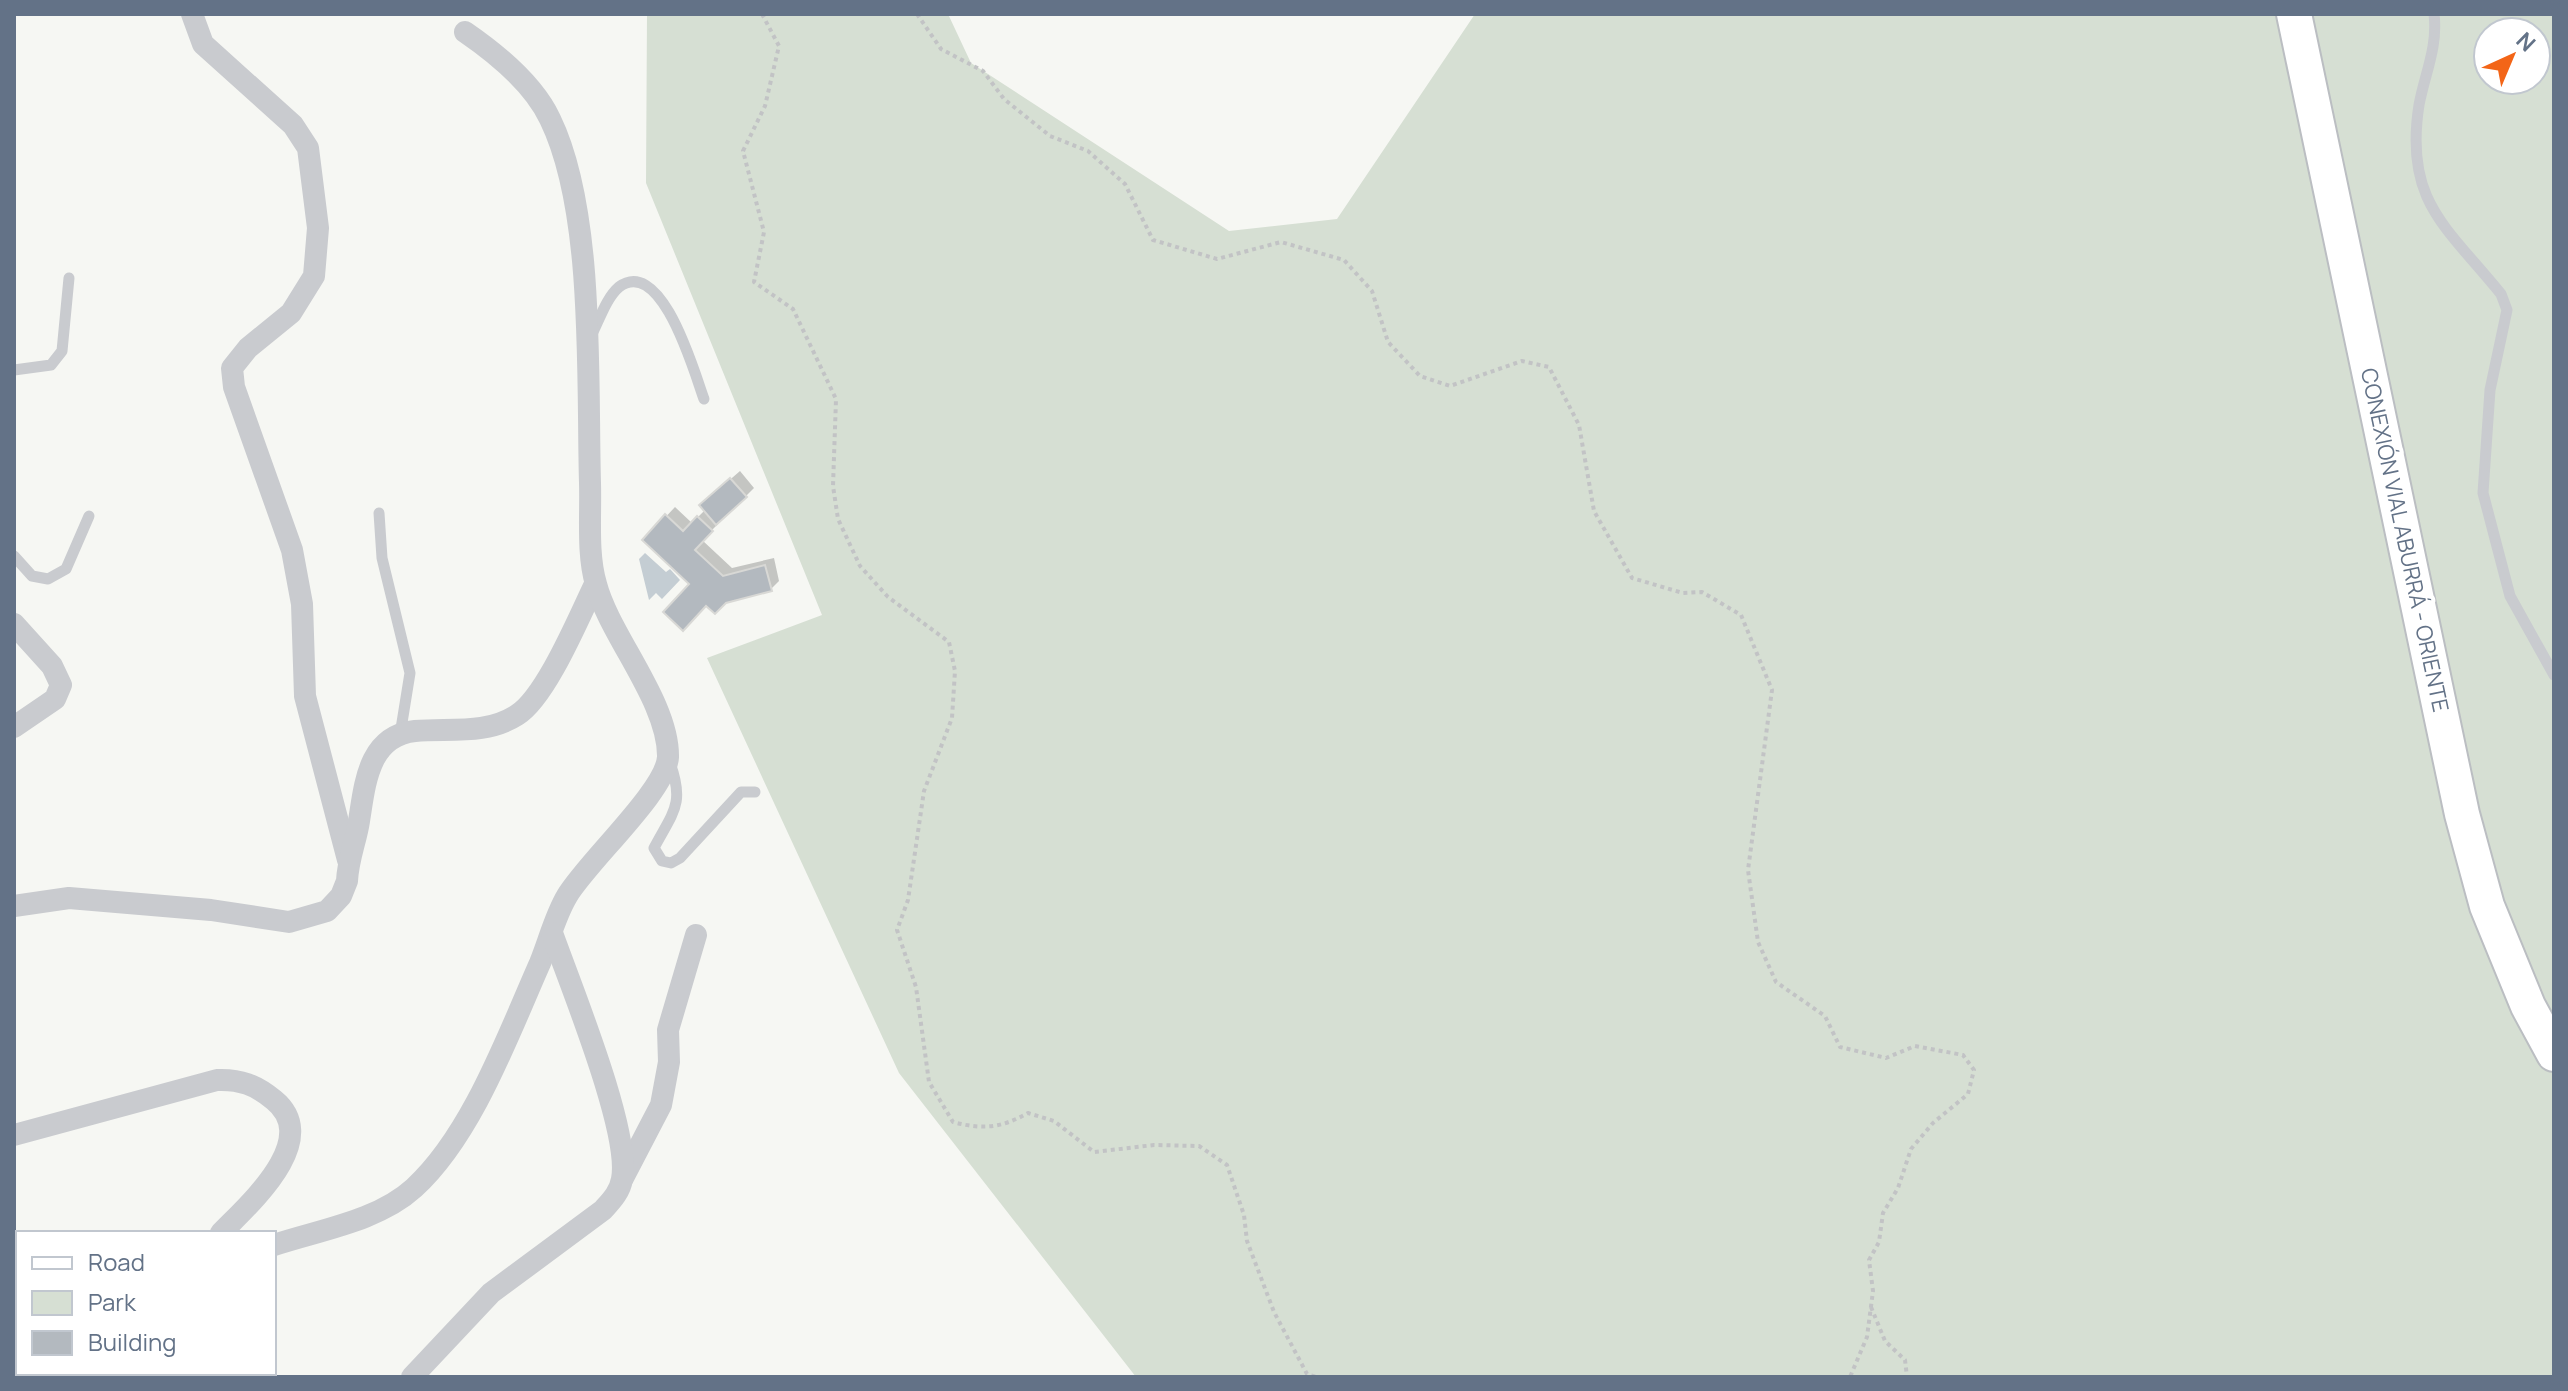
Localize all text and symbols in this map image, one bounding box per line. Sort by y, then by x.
north arrow [2472,16,2552,96]
text: N [2510,25,2542,58]
street label: CONEXIÓN VIAL ABURRÁ - ORIENTE [2354,365,2456,715]
legend [16,1231,276,1375]
text: Road [88,1245,145,1278]
text: Park [88,1285,137,1318]
text: Building [88,1325,176,1358]

